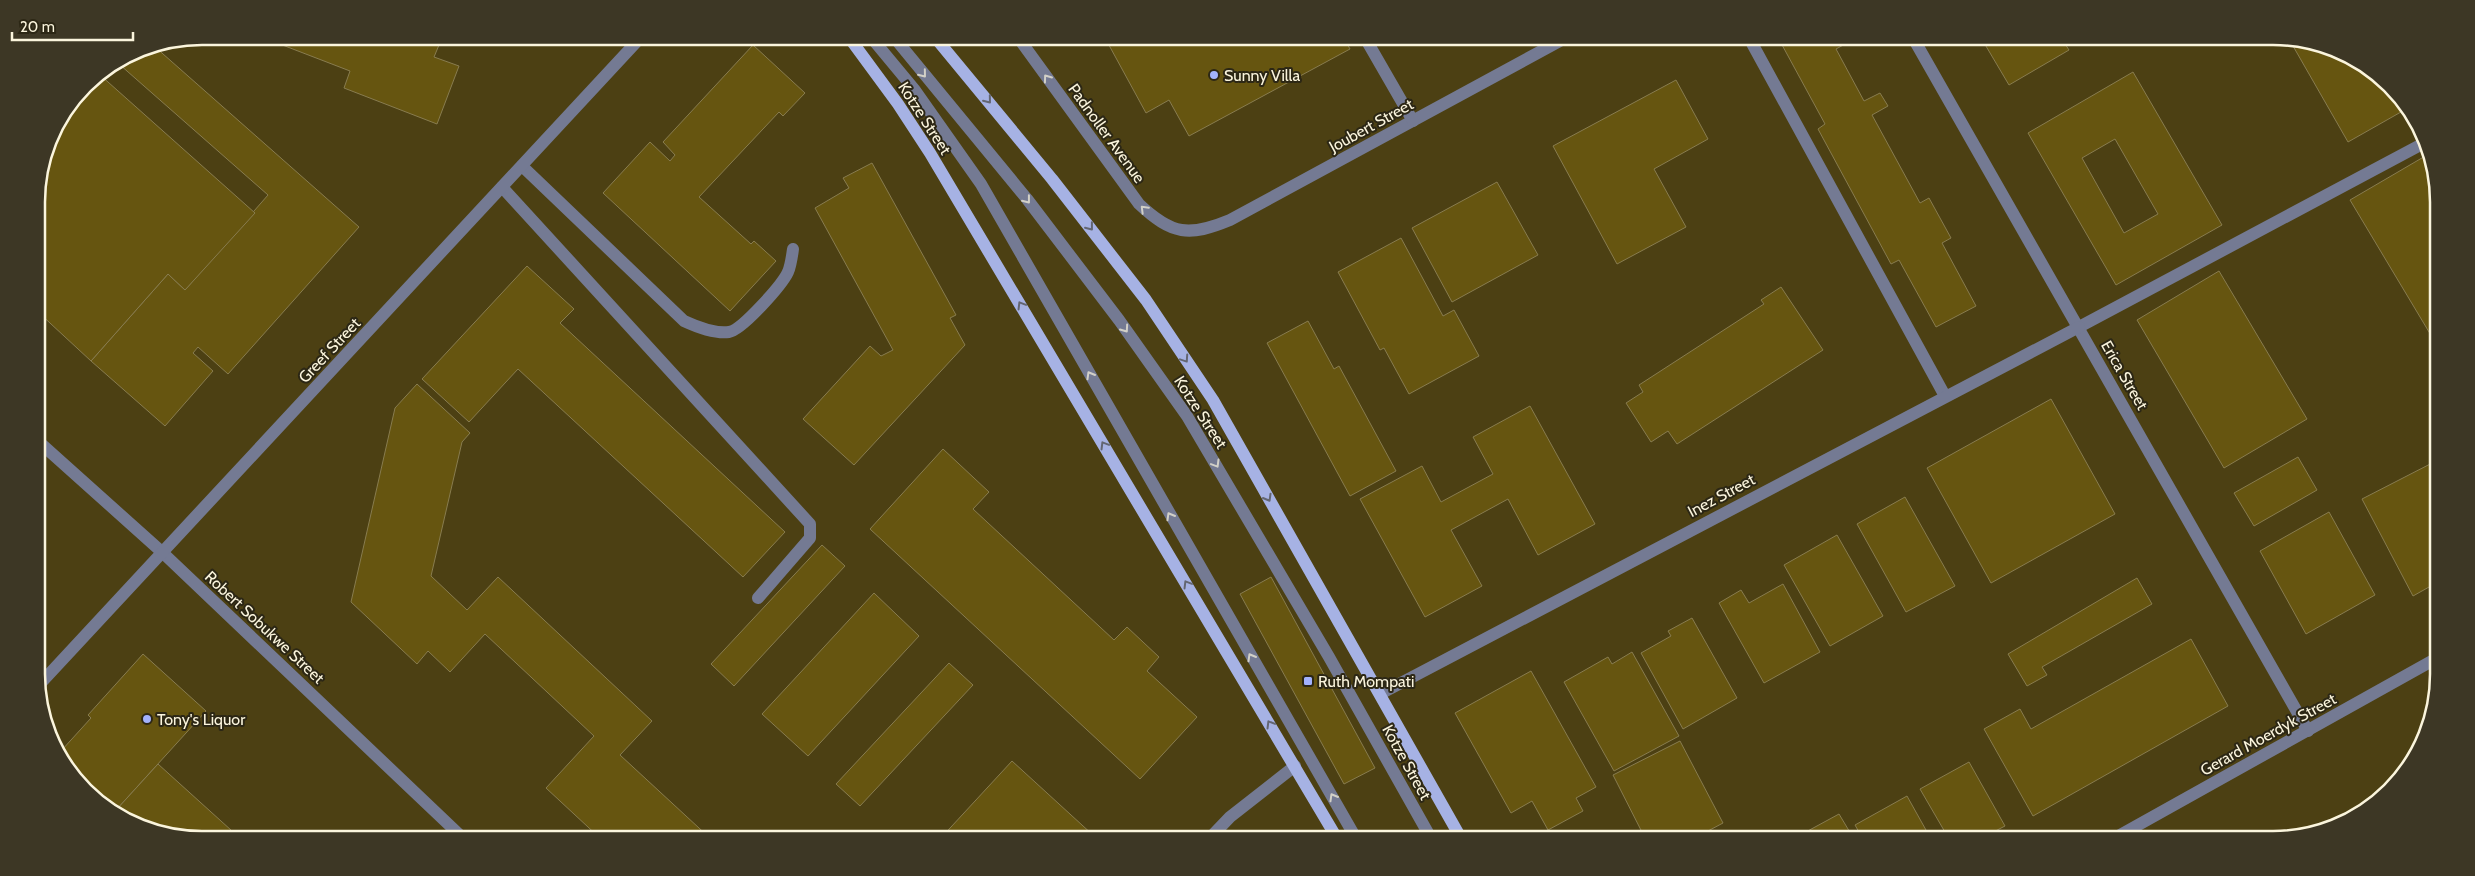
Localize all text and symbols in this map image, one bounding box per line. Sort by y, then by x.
scale bar [12,10,134,42]
text: 20 m [20,18,55,36]
place label: Sunny Villa [1224,66,1300,85]
one-way arrow [918,69,927,78]
marker: Sunny Villa [1208,69,1220,81]
one-way arrow [1045,75,1053,84]
street label: Kotze Street [894,78,955,159]
street label: Padnoller Avenue [1064,80,1149,187]
street label: Joubert Street [1325,94,1417,157]
one-way arrow [983,95,992,104]
one-way arrow [1021,194,1029,203]
one-way arrow [1141,206,1150,215]
one-way arrow [1084,221,1092,230]
one-way arrow [1017,302,1027,311]
street label: Greef Street [294,313,365,387]
one-way arrow [1120,323,1128,332]
street label: Erica Street [2097,337,2152,414]
one-way arrow [1179,353,1188,362]
one-way arrow [1086,371,1096,380]
street label: Kotze Street [1170,372,1231,453]
one-way arrow [1100,441,1110,450]
one-way arrow [1209,458,1219,467]
street label: Inez Street [1684,470,1759,521]
one-way arrow [1262,493,1272,502]
one-way arrow [1166,513,1176,522]
street label: Robert Sobukwe Street [201,567,329,688]
one-way arrow [1183,581,1193,590]
one-way arrow [1248,653,1258,662]
place label: Ruth Mompati [1318,672,1414,691]
marker: Ruth Mompati [1302,675,1314,687]
street label: Gerard Moerdyk Street [2197,689,2340,780]
place label: Tony's Liquor [157,710,246,729]
marker: Tony's Liquor [141,713,153,725]
one-way arrow [1267,721,1277,730]
street label: Kotze Street [1378,721,1435,804]
one-way arrow [1329,794,1339,803]

